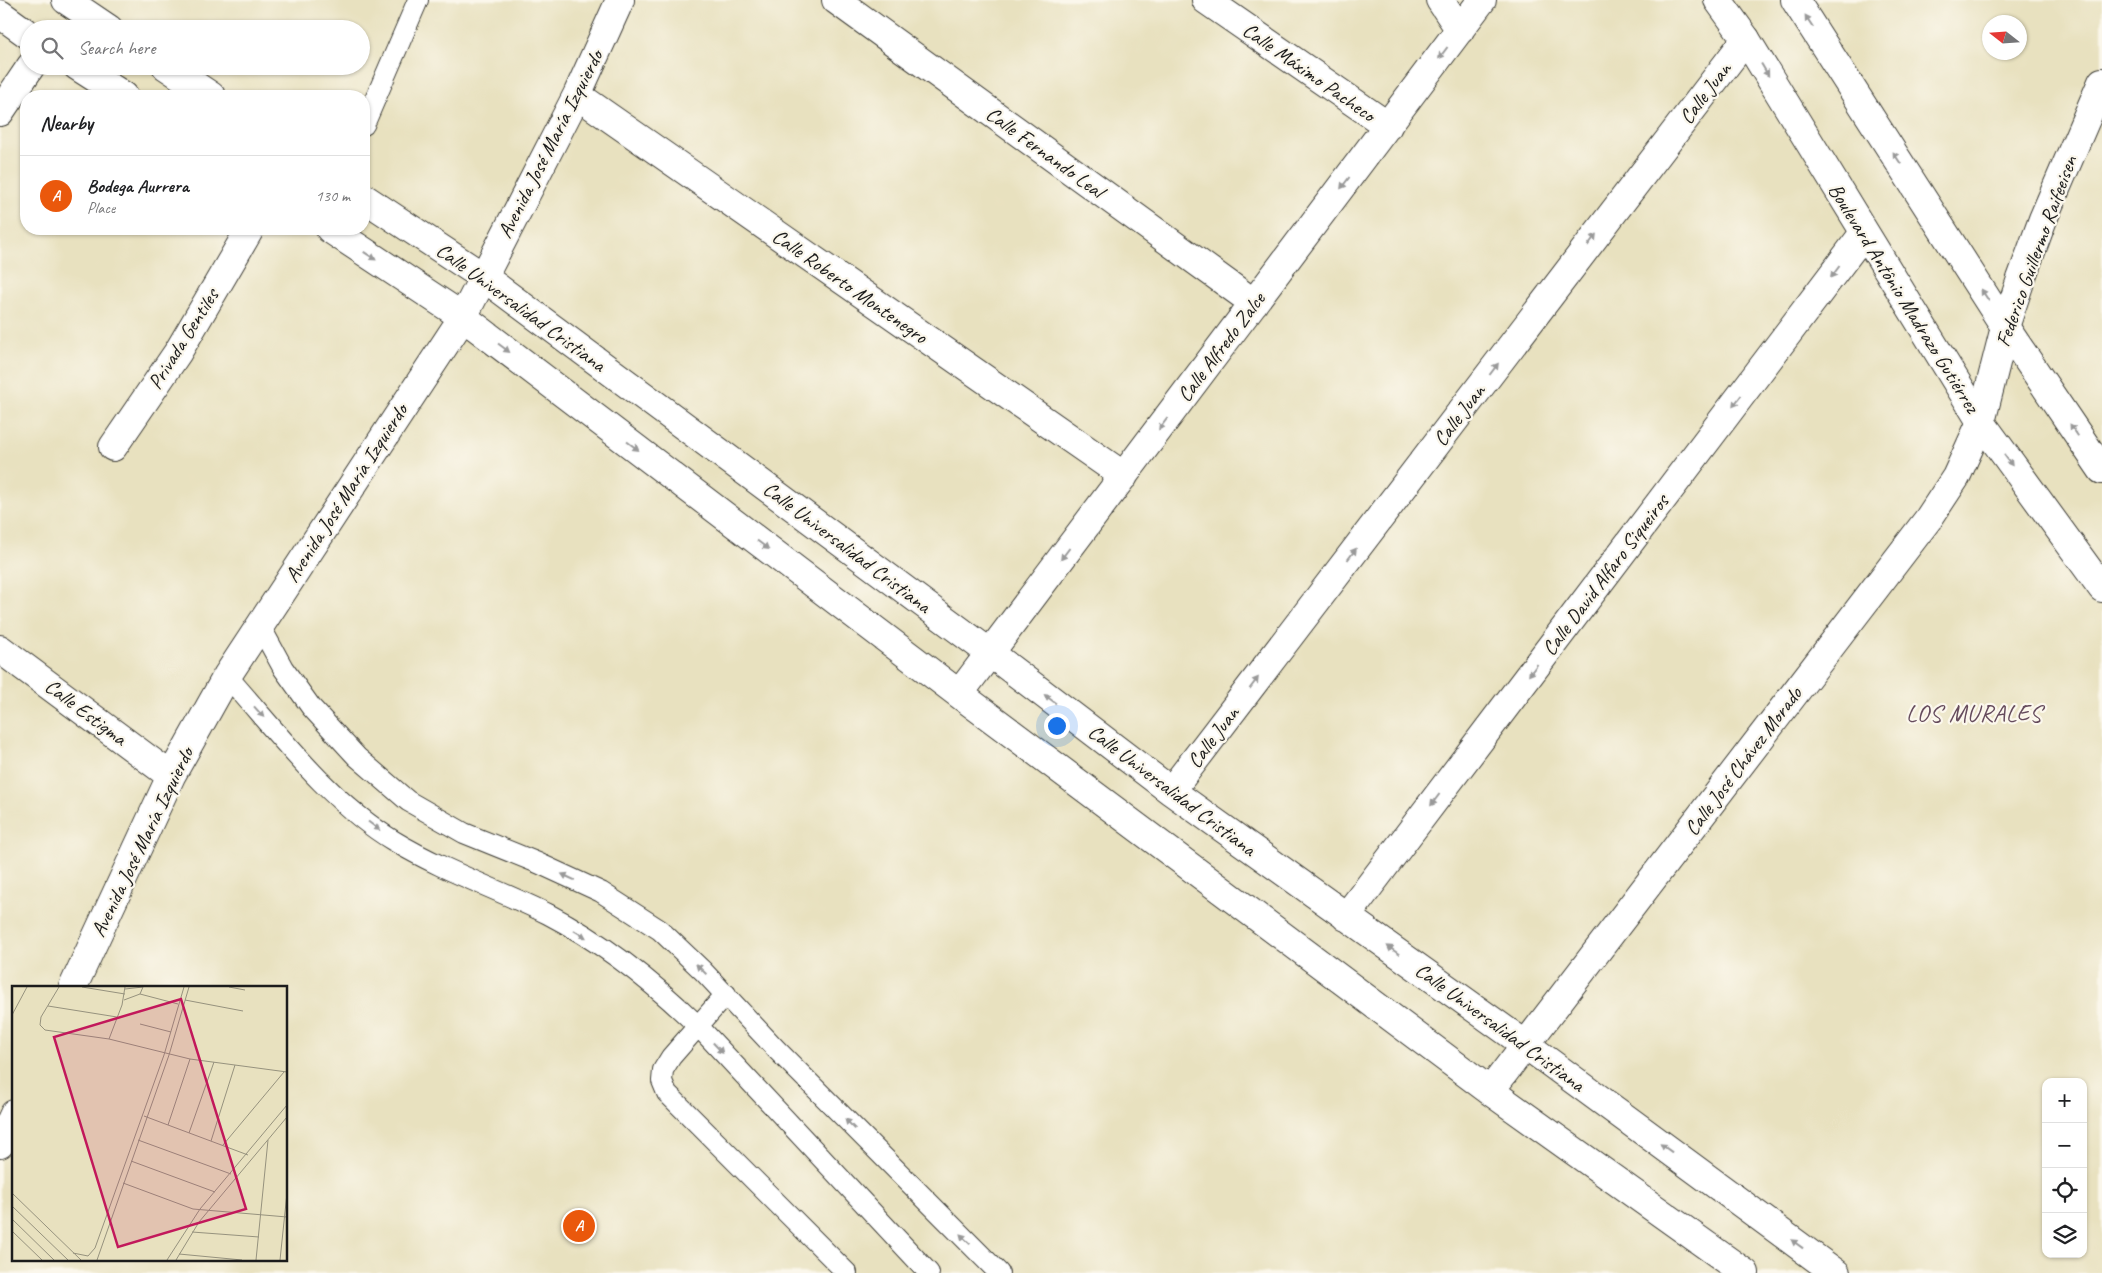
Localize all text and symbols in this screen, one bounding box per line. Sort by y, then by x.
one-way arrow [1804,15,1814,28]
north arrow [1982,15,2027,60]
street label: Calle Máximo Pacheco [1238,17,1382,129]
search box [20,20,370,75]
icon: search [38,34,66,62]
text: Search here [78,36,155,60]
street label: Avenida José María Izquierdo [491,43,610,242]
one-way arrow [1437,46,1448,59]
street label: Calle Juan [1673,56,1738,129]
one-way arrow [1760,63,1769,76]
street label: Calle Fernando Leal [981,100,1112,206]
text: Nearby [40,110,93,136]
one-way arrow [1892,151,1902,164]
street label: Federico Guillermo Raifeeisen [1989,151,2083,350]
text: Bodega Aurrera [87,174,189,198]
one-way arrow [1340,176,1350,190]
street label: Boulevard Antônio Madrazo Gutiérrez [1823,178,1986,419]
text: A [52,186,60,206]
text: 130 m [316,186,350,206]
text: Place [87,198,115,218]
street label: Calle Roberto Montenegro [767,223,934,350]
one-way arrow [1587,234,1598,247]
street label: Calle Universalidad Cristiana [431,237,612,378]
one-way arrow [364,251,377,260]
one-way arrow [1829,265,1840,278]
street label: Privada Gentiles [142,282,225,394]
street label: Calle Alfredo Zalce [1171,286,1271,407]
one-way arrow [1980,288,1989,301]
one-way arrow [497,343,511,353]
one-way arrow [1488,363,1499,376]
street label: Calle Juan [1427,378,1492,451]
one-way arrow [1731,394,1742,407]
street label: Avenida José María Izquierdo [279,397,415,587]
one-way arrow [1157,417,1168,430]
one-way arrow [2069,423,2079,437]
one-way arrow [626,441,639,452]
one-way arrow [2003,453,2014,466]
street label: Calle Universalidad Cristiana [758,475,937,619]
street label: Calle David Alfaro Siqueiros [1536,488,1675,661]
one-way arrow [756,540,769,550]
one-way arrow [1059,547,1070,560]
one-way arrow [1347,548,1358,561]
one-way arrow [1528,663,1538,677]
street label: Calle Estigma [40,673,133,752]
one-way arrow [1248,677,1259,690]
street label: Calle José Chávez Morado [1679,680,1808,841]
one-way arrow [1043,694,1057,704]
district label: LOS MURALES [1906,698,2045,728]
street label: Calle Juan [1181,700,1246,773]
one-way arrow [253,706,265,718]
your location [1044,713,1070,739]
street label: Calle Universalidad Cristiana [1083,718,1262,862]
street label: Avenida José María Izquierdo [85,741,200,941]
one-way arrow [1429,793,1440,806]
one-way arrow [367,821,380,832]
one-way arrow [561,873,575,881]
one-way arrow [573,929,587,938]
one-way arrow [1386,945,1400,955]
street label: Calle Universalidad Cristiana [1410,957,1591,1098]
one-way arrow [695,963,707,975]
inset map [12,986,288,1260]
one-way arrow [712,1041,724,1053]
map controls [2042,1078,2087,1258]
button: + [2042,1078,2087,1123]
one-way arrow [844,1118,856,1130]
button: − [2042,1123,2087,1168]
one-way arrow [1659,1143,1673,1153]
button: locate [2042,1168,2087,1213]
pin: A [563,1207,595,1245]
button: layers [2042,1213,2087,1258]
one-way arrow [959,1233,971,1245]
one-way arrow [1790,1239,1804,1249]

